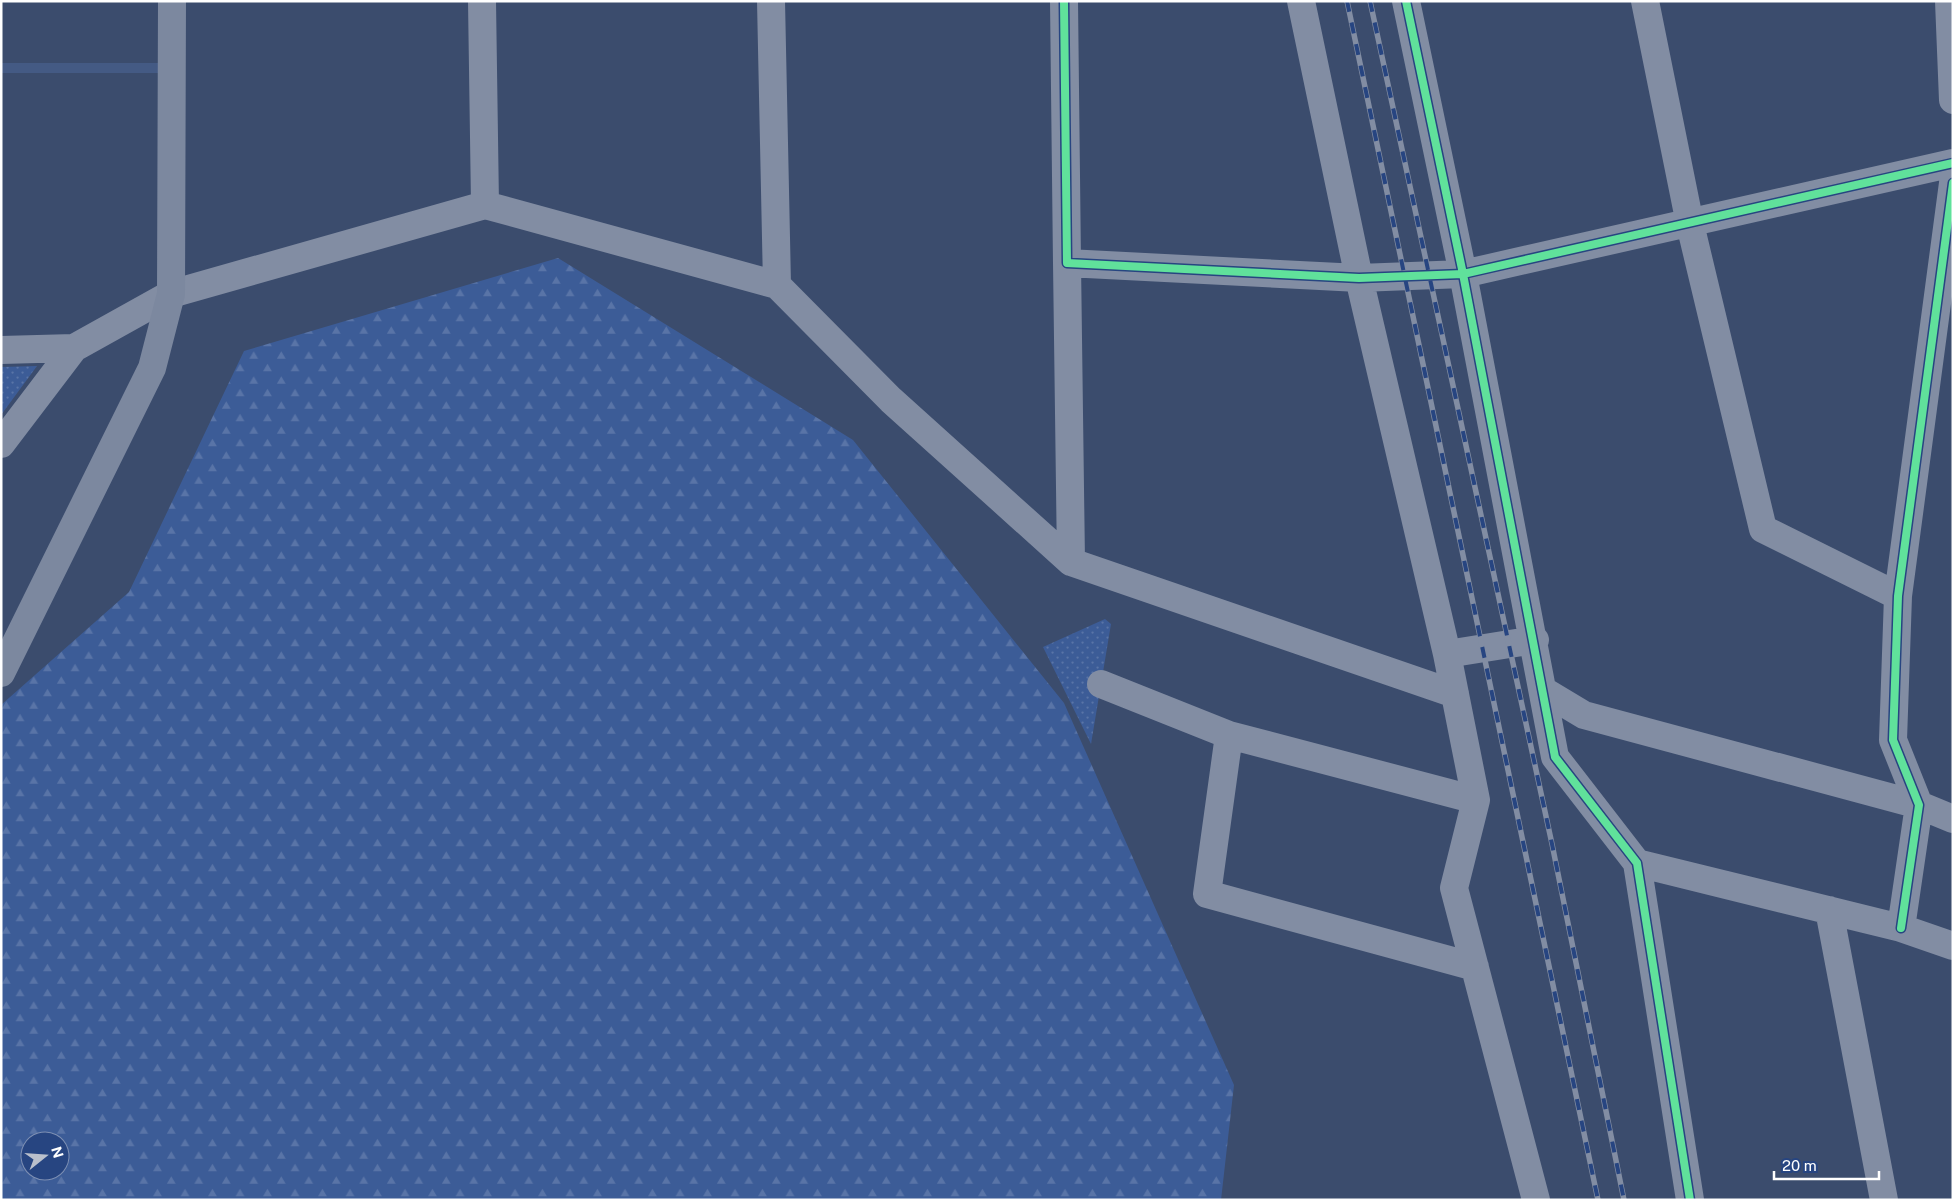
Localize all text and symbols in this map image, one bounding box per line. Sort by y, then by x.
north arrow [20,1131,70,1181]
text: N [48,1145,67,1160]
scale bar [1774,1148,1879,1180]
text: 20 m [1782,1157,1817,1174]

